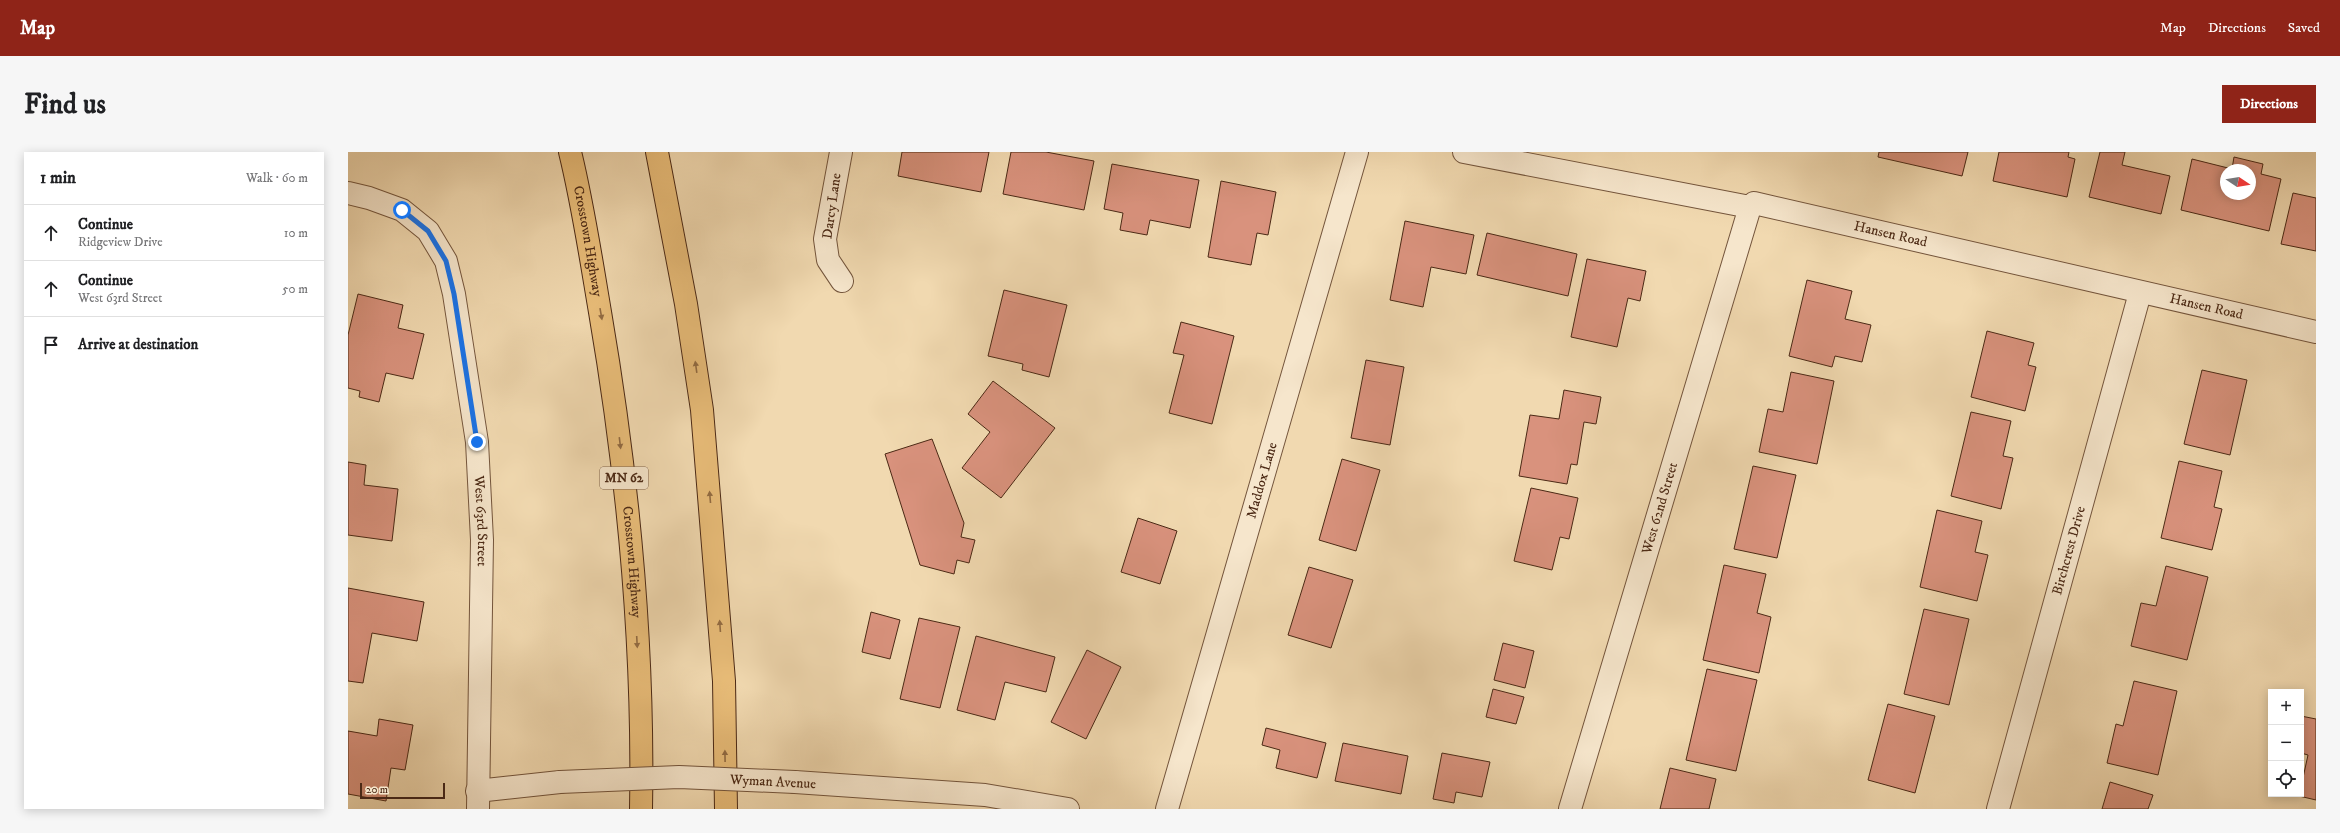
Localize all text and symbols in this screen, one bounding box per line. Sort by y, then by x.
text: Map [20,17,55,40]
text: Map [2160,19,2186,37]
text: Directions [2208,19,2266,37]
text: Saved [2288,19,2320,37]
button: Directions [2222,85,2316,123]
text: Find us [24,87,106,122]
north arrow [2220,164,2256,200]
text: 1 min [40,167,76,189]
text: Walk · 60 m [246,170,308,186]
street label: Darcy Lane [818,172,846,240]
street label: Crosstown Highway [569,184,606,298]
route start [393,201,411,219]
text: Continue [78,215,133,234]
street label: Hansen Road [1852,217,1929,251]
icon: ahead [40,222,62,244]
text: 10 m [284,225,308,241]
text: Ridgeview Drive [78,234,163,250]
text: Continue [78,271,133,290]
icon: ahead [40,278,62,300]
text: 50 m [282,281,308,297]
text: West 63rd Street [78,290,162,306]
street label: Hansen Road [2168,290,2245,324]
one-way arrow [598,308,604,320]
icon: arrive [40,334,62,356]
text: Arrive at destination [78,335,198,354]
one-way arrow [693,361,699,373]
route end [468,433,486,451]
one-way arrow [617,437,623,449]
street label: Maddox Lane [1242,440,1282,521]
street label: West 62nd Street [1637,460,1682,557]
road number: MN 62 [600,467,648,489]
street label: West 63rd Street [470,474,491,567]
one-way arrow [707,491,713,503]
street label: Birchcrest Drive [2048,504,2090,597]
street label: Crosstown Highway [618,505,645,619]
one-way arrow [717,620,724,632]
one-way arrow [634,636,641,648]
map controls [2268,689,2304,797]
button: + [2268,689,2304,725]
button: − [2268,725,2304,761]
one-way arrow [722,749,728,762]
button: locate [2268,761,2304,797]
street label: Wyman Avenue [728,771,817,793]
scale bar [360,781,445,800]
text: 20 m [366,783,388,797]

